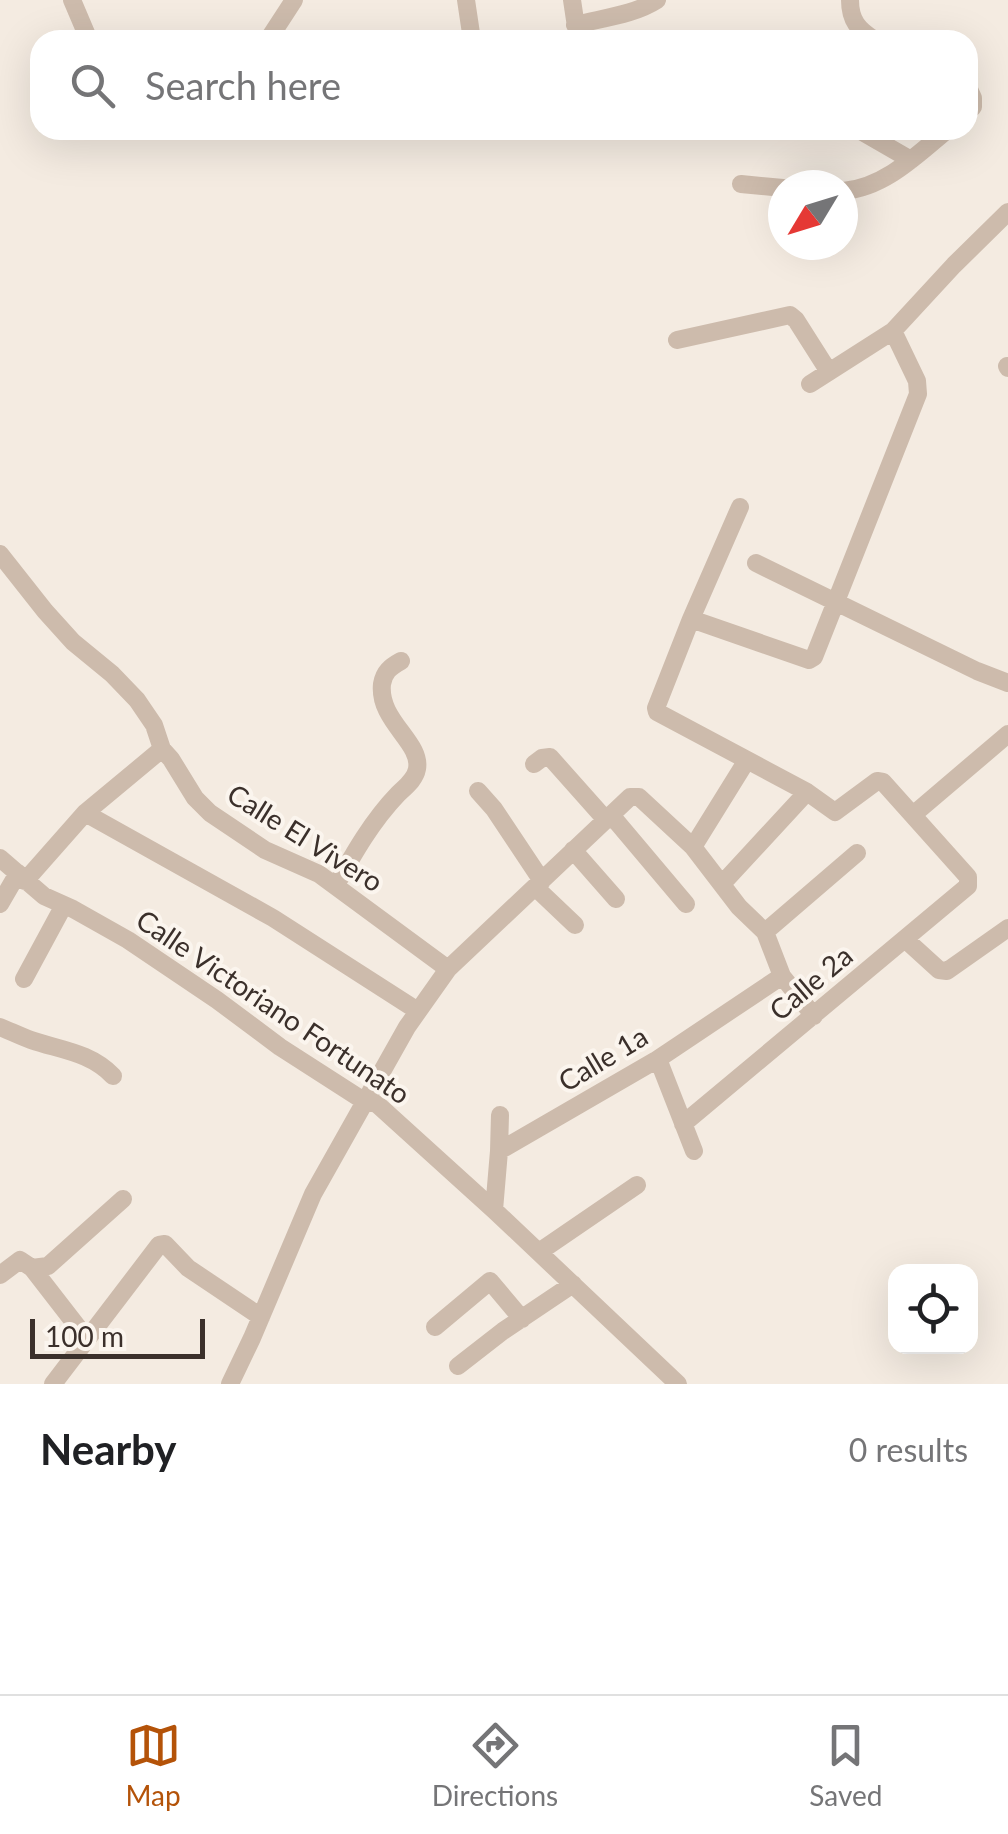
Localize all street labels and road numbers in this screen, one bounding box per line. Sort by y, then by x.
street label: Calle El Vivero [222,776,389,898]
street label: Calle Victoriano Fortunato [130,902,417,1110]
street label: Calle 2a [762,938,859,1027]
street label: Calle 1a [552,1018,653,1098]

